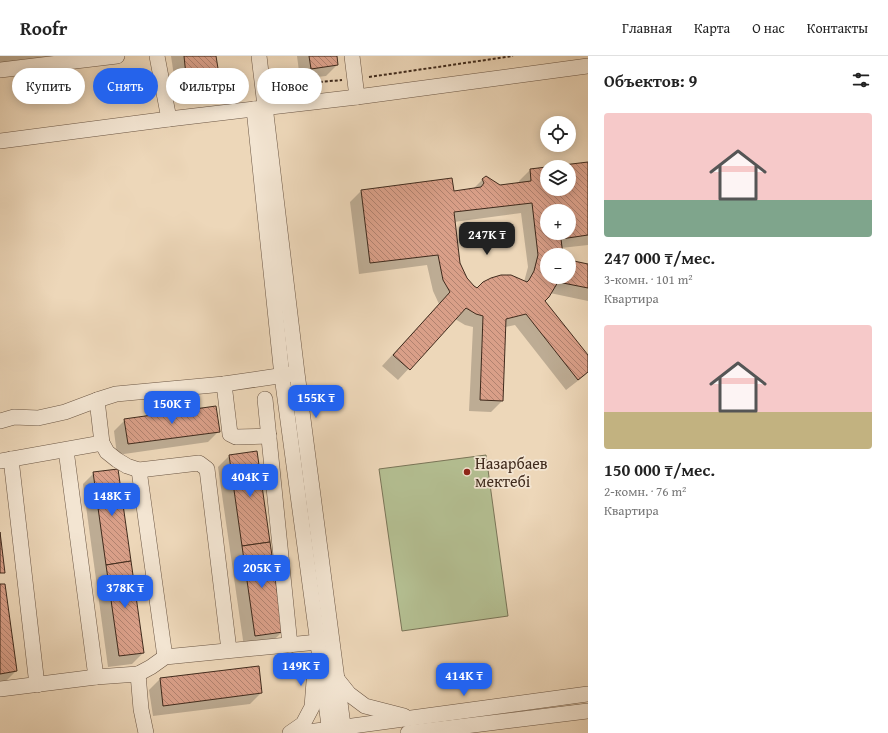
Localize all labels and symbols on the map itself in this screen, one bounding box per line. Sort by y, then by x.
pin: 247K ₸ [454,222,520,256]
pin: 155K ₸ [283,385,349,419]
pin: 150K ₸ [139,391,205,425]
place label: Назарбаев мектебі [475,451,548,493]
pin: 404K ₸ [217,464,283,498]
marker: Назарбаев мектебі [462,467,472,477]
pin: 148K ₸ [79,483,145,517]
pin: 205K ₸ [229,555,295,589]
pin: 378K ₸ [92,575,158,609]
pin: 149K ₸ [268,653,334,687]
pin: 414K ₸ [431,663,497,697]

